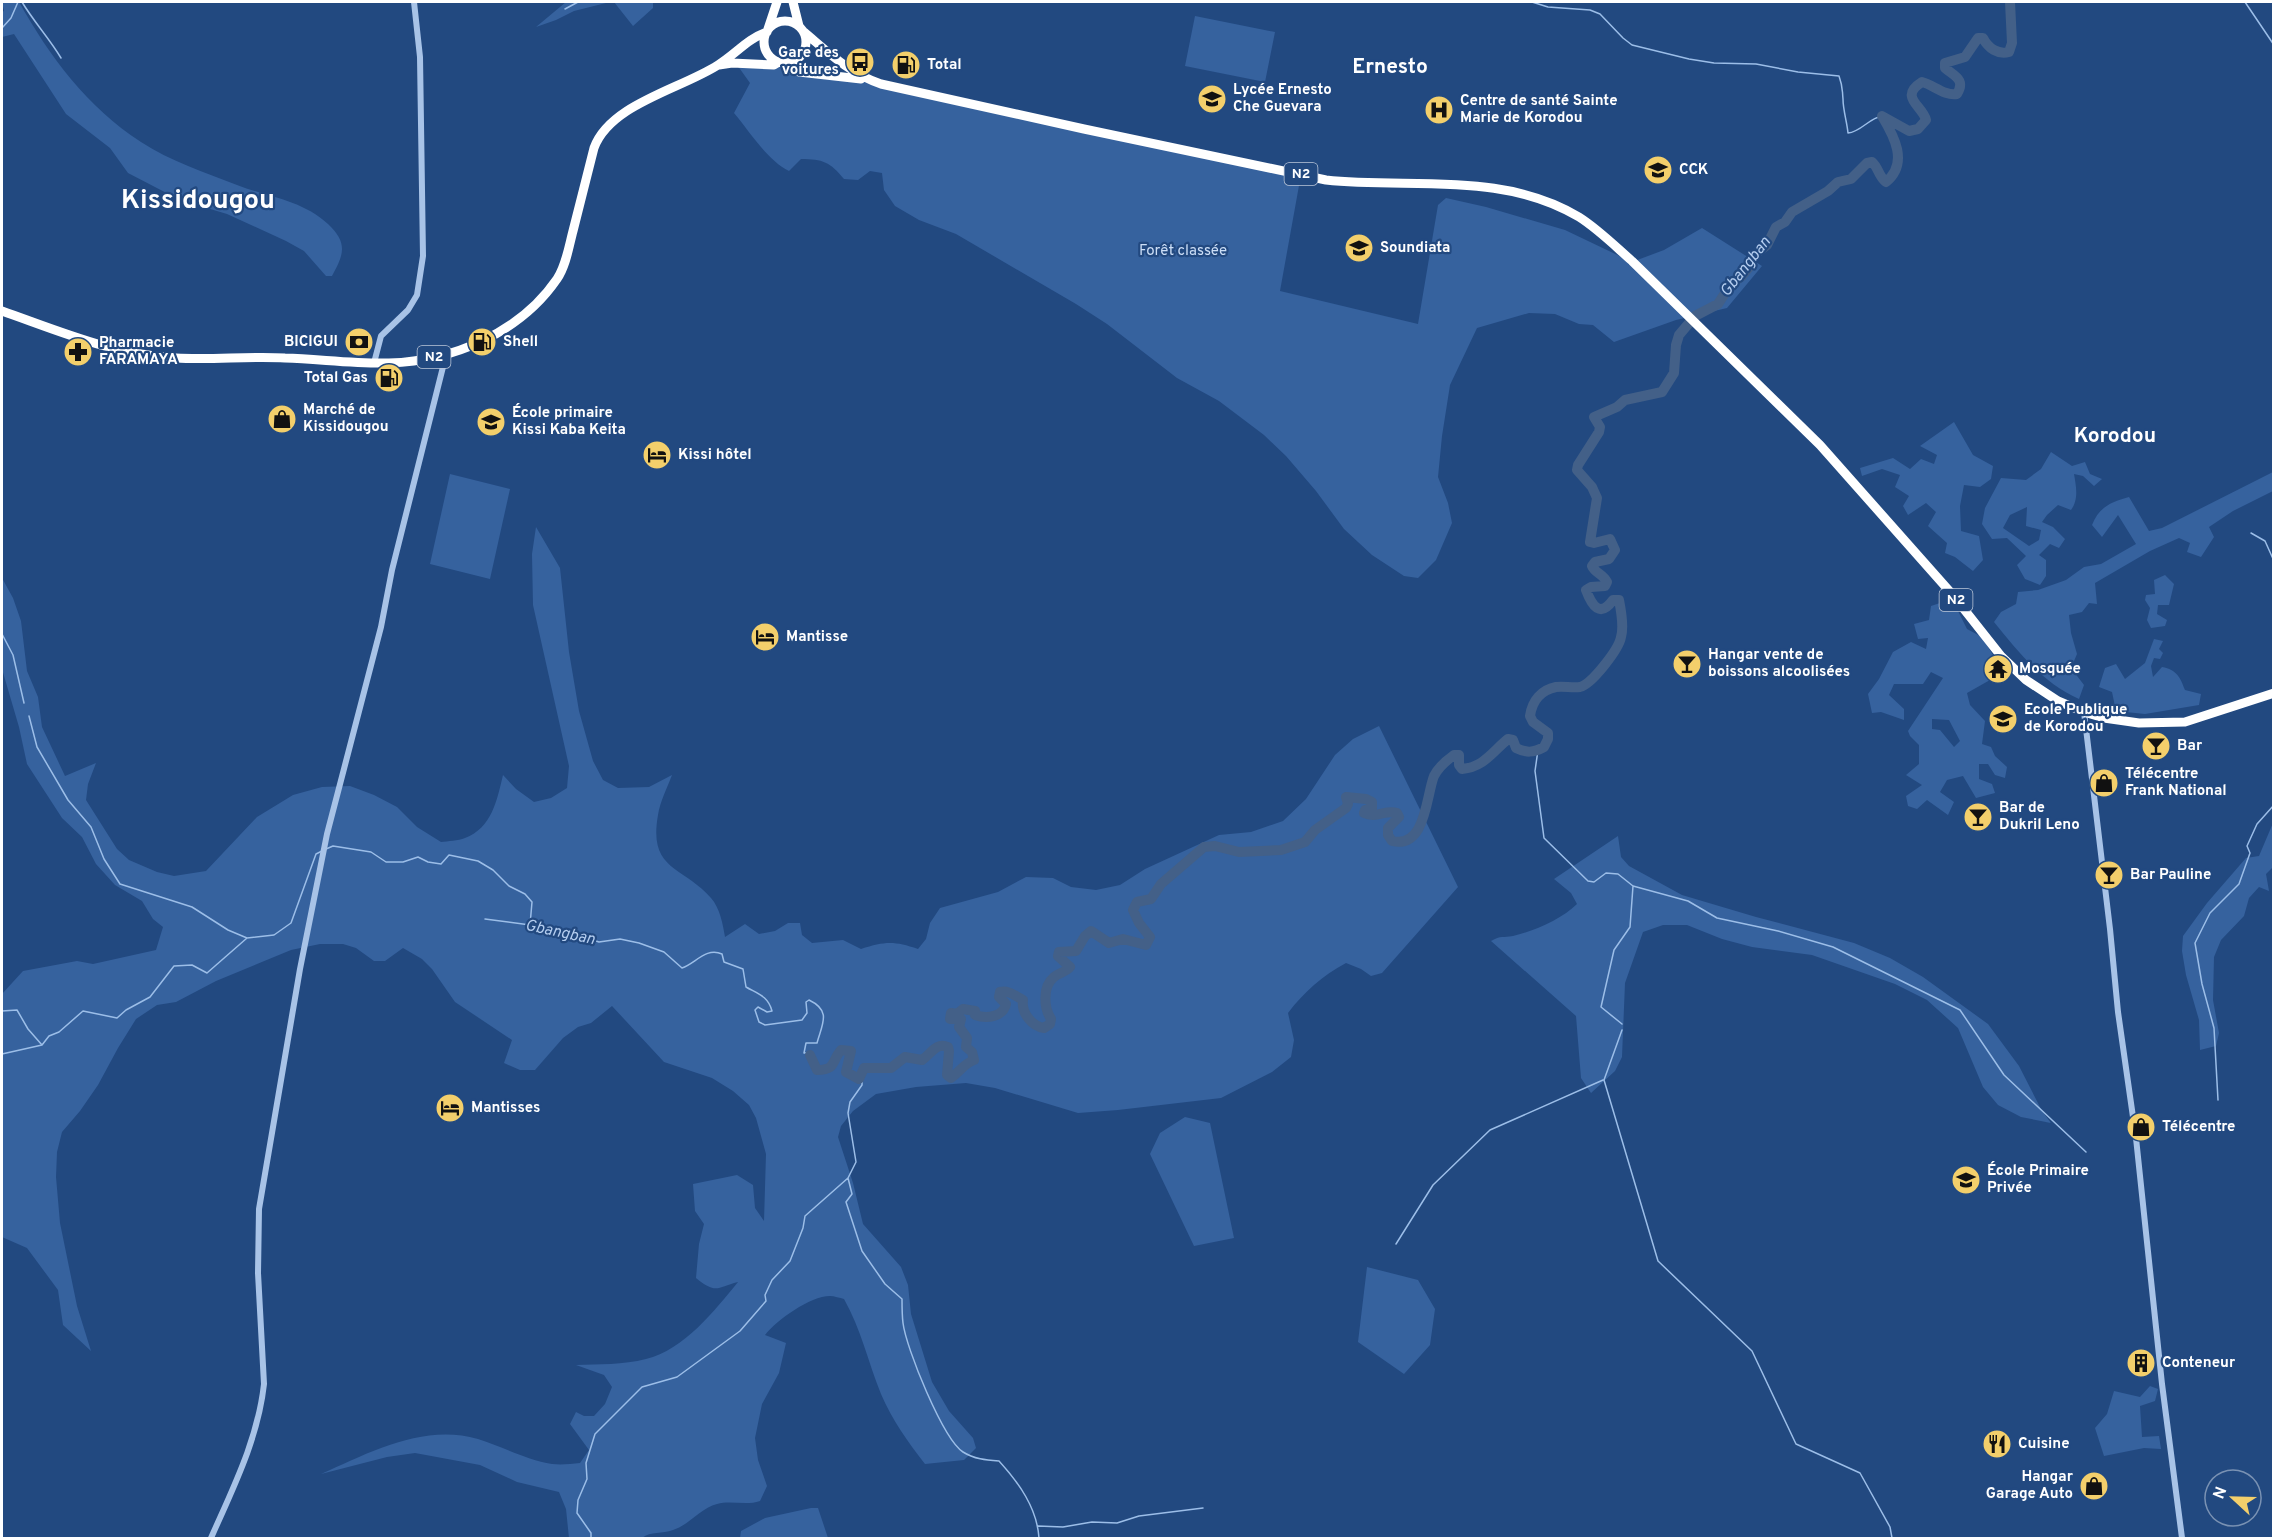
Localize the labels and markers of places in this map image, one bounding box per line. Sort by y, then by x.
place label: Gare des voitures [778,44,839,80]
bus stop icon: Gare des voitures [844,46,876,78]
fuel station icon: Total [890,49,922,81]
place label: Total [927,56,962,75]
place label: Lycée Ernesto Che Guevara [1233,81,1332,117]
school or university icon: Lycée Ernesto Che Guevara [1196,83,1228,115]
place label: Centre de santé Sainte Marie de Korodou [1460,92,1617,128]
hospital icon: Centre de santé Sainte Marie de Korodou [1423,94,1455,126]
school or university icon: CCK [1642,154,1674,186]
place label: CCK [1679,161,1709,180]
school or university icon: Soundiata [1343,232,1375,264]
place label: Soundiata [1380,239,1450,258]
bank icon: BICIGUI [343,326,375,358]
fuel station icon: Shell [466,326,498,358]
place label: BICIGUI [284,333,338,352]
place label: Shell [503,333,538,352]
place label: Pharmacie FARAMAYA [99,334,178,370]
pharmacy icon: Pharmacie FARAMAYA [62,336,94,368]
fuel station icon: Total Gas [373,362,405,394]
place label: Total Gas [304,369,368,388]
place label: Marché de Kissidougou [303,401,389,437]
shop icon: Marché de Kissidougou [266,403,298,435]
place label: École primaire Kissi Kaba Keita [512,403,626,440]
school or university icon: École primaire Kissi Kaba Keita [475,406,507,438]
hotel icon: Kissi hôtel [641,439,673,471]
place label: Kissi hôtel [678,446,752,465]
hotel icon: Mantisse [749,621,781,653]
place label: Mantisse [786,628,848,647]
place label: Hangar vente de boissons alcoolisées [1708,646,1850,682]
bar icon: Hangar vente de boissons alcoolisées [1671,648,1703,680]
temple icon: Mosquée [1982,653,2014,685]
place label: Mosquée [2019,660,2081,679]
place label: Ecole Publique de Korodou [2024,701,2127,737]
school or university icon: Ecole Publique de Korodou [1987,703,2019,735]
bar icon: Bar [2140,730,2172,762]
place label: Bar [2177,737,2203,756]
place label: Télécentre Frank National [2125,765,2227,801]
shop icon: Télécentre Frank National [2088,767,2120,799]
place label: Bar de Dukril Leno [1999,799,2080,835]
bar icon: Bar de Dukril Leno [1962,801,1994,833]
bar icon: Bar Pauline [2093,859,2125,891]
place label: Bar Pauline [2130,866,2211,885]
hotel icon: Mantisses [434,1092,466,1124]
place label: Mantisses [471,1099,540,1118]
shop icon: Télécentre [2125,1111,2157,1143]
place label: Télécentre [2162,1118,2235,1137]
place label: École Primaire Privée [1987,1161,2089,1198]
school or university icon: École Primaire Privée [1950,1164,1982,1196]
building icon: Conteneur [2125,1347,2157,1379]
place label: Conteneur [2162,1354,2236,1373]
restaurant icon: Cuisine [1981,1428,2013,1460]
place label: Cuisine [2018,1435,2070,1454]
place label: Hangar Garage Auto [1986,1468,2074,1504]
shop icon: Hangar Garage Auto [2078,1470,2110,1502]

